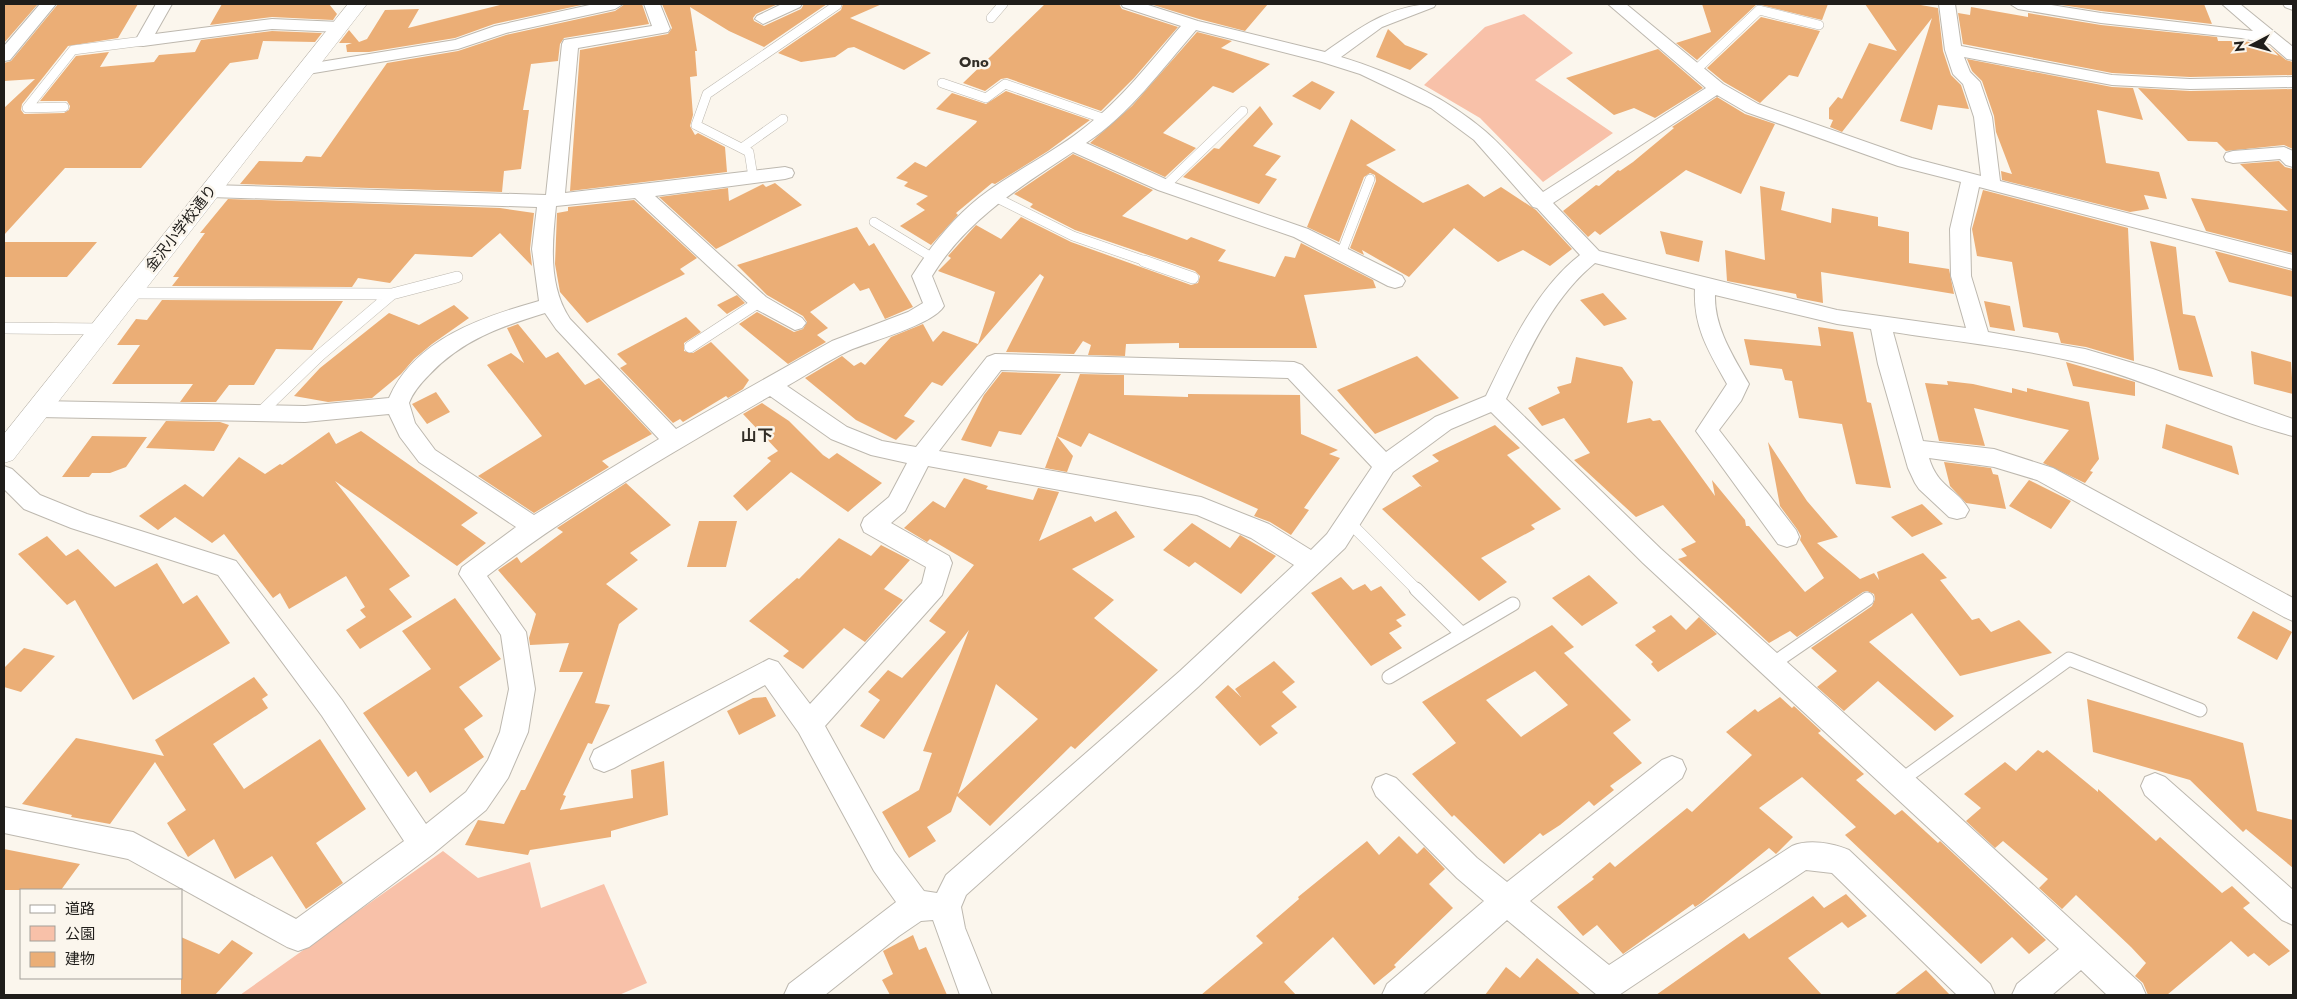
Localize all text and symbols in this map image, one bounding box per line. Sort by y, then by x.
north arrow [2227,20,2277,70]
text: N [2229,40,2250,53]
district label: Ono [959,51,989,73]
street label: 金沢小学校通り [140,180,222,276]
district label: 山下 [741,424,773,447]
legend [20,889,182,979]
text: 道路 [65,898,95,920]
text: 公園 [65,923,95,945]
text: 建物 [65,948,95,970]

